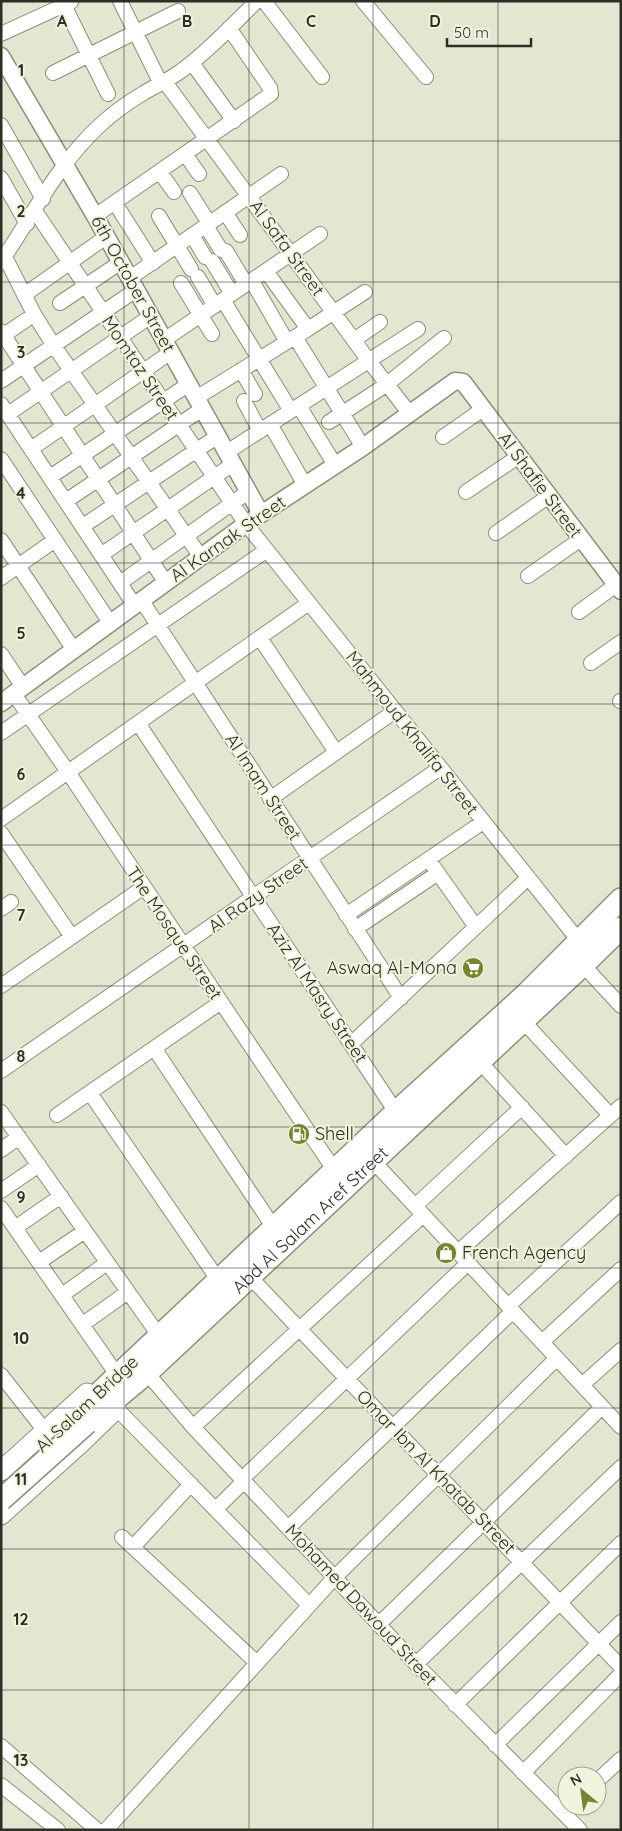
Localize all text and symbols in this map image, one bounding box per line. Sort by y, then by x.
text: A [57,11,68,31]
text: B [182,11,192,31]
text: C [306,11,316,31]
text: D [429,11,441,31]
scale bar [447,15,531,47]
text: 50 m [454,23,489,42]
text: 1 [18,60,24,80]
street label: Al Safa Street [245,195,330,300]
text: 2 [16,201,26,221]
street label: 6th October Street [86,211,181,356]
street label: Momtaz Street [97,311,184,425]
text: 3 [17,342,25,362]
street label: Al Shafie Street [493,427,588,542]
text: 4 [16,483,26,503]
street label: Al Karnak Street [166,490,290,587]
text: 5 [16,623,26,643]
street label: Mahmoud Khalifa Street [341,646,484,819]
street label: Al Imam Street [220,729,307,845]
text: 6 [17,764,26,784]
street label: Al Razy Street [203,852,312,937]
street label: The Mosque Street [121,862,228,1004]
text: 7 [17,905,26,925]
street label: Aziz Al Masry Street [262,918,373,1067]
place label: Aswaq Al-Mona [327,956,457,979]
supermarket icon: Aswaq Al-Mona [461,956,485,980]
text: 8 [17,1046,26,1066]
fuel station icon: Shell [287,1122,311,1146]
place label: Shell [315,1122,354,1145]
street label: Abd Al Salam Aref Street [227,1141,393,1298]
text: 9 [16,1187,26,1207]
shop icon: French Agency [434,1241,458,1265]
place label: French Agency [462,1241,586,1264]
text: 10 [13,1328,29,1348]
street label: Al Salam Bridge [30,1350,143,1457]
street label: Omar Ibn Al Khatab Street [352,1385,521,1559]
text: 11 [15,1469,27,1489]
street label: Mohamed Dawoud Street [280,1519,442,1690]
text: 12 [13,1609,29,1629]
text: 13 [14,1750,28,1770]
north arrow [557,1766,607,1816]
text: N [567,1769,585,1790]

